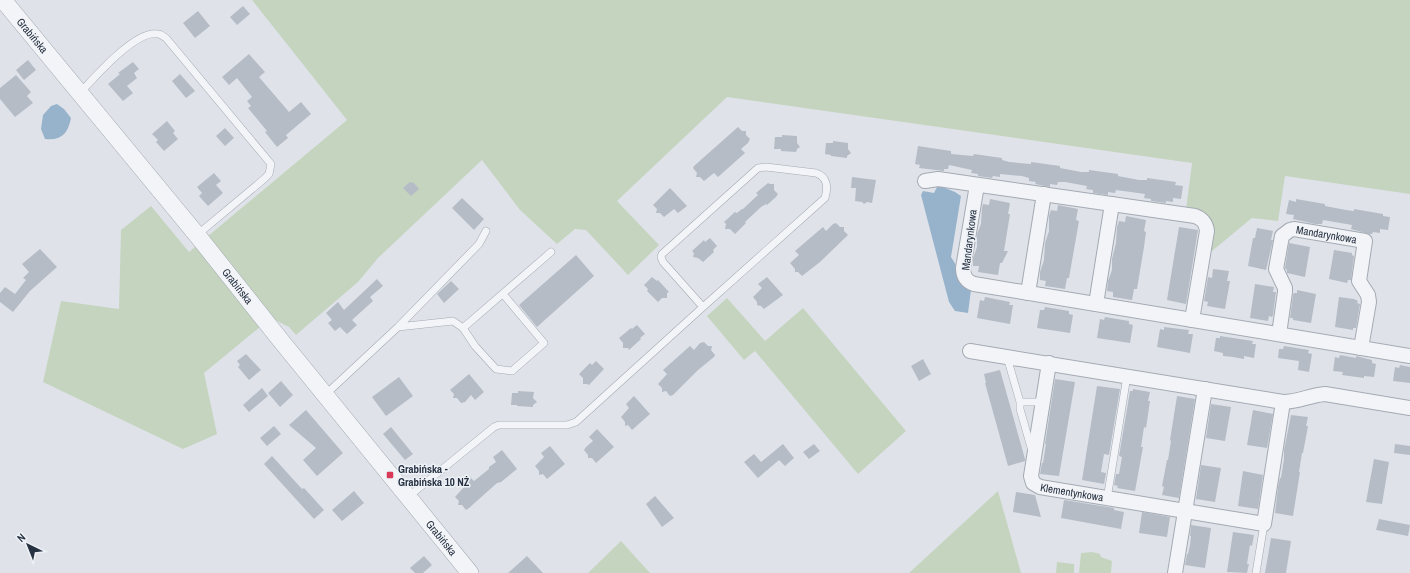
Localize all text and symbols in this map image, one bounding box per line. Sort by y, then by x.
street label: Grabińska [14,15,51,56]
street label: Mandarynkowa [958,209,980,271]
street label: Mandarynkowa [1295,222,1358,246]
street label: Grabińska [219,265,256,307]
place label: Grabińska - Grabińska 10 NŻ [398,462,470,489]
marker: Grabińska - Grabińska 10 NŻ [385,470,395,480]
street label: Klementynkowa [1039,480,1104,504]
street label: Grabińska [423,517,460,559]
north arrow [8,525,48,565]
text: N [14,530,28,545]

